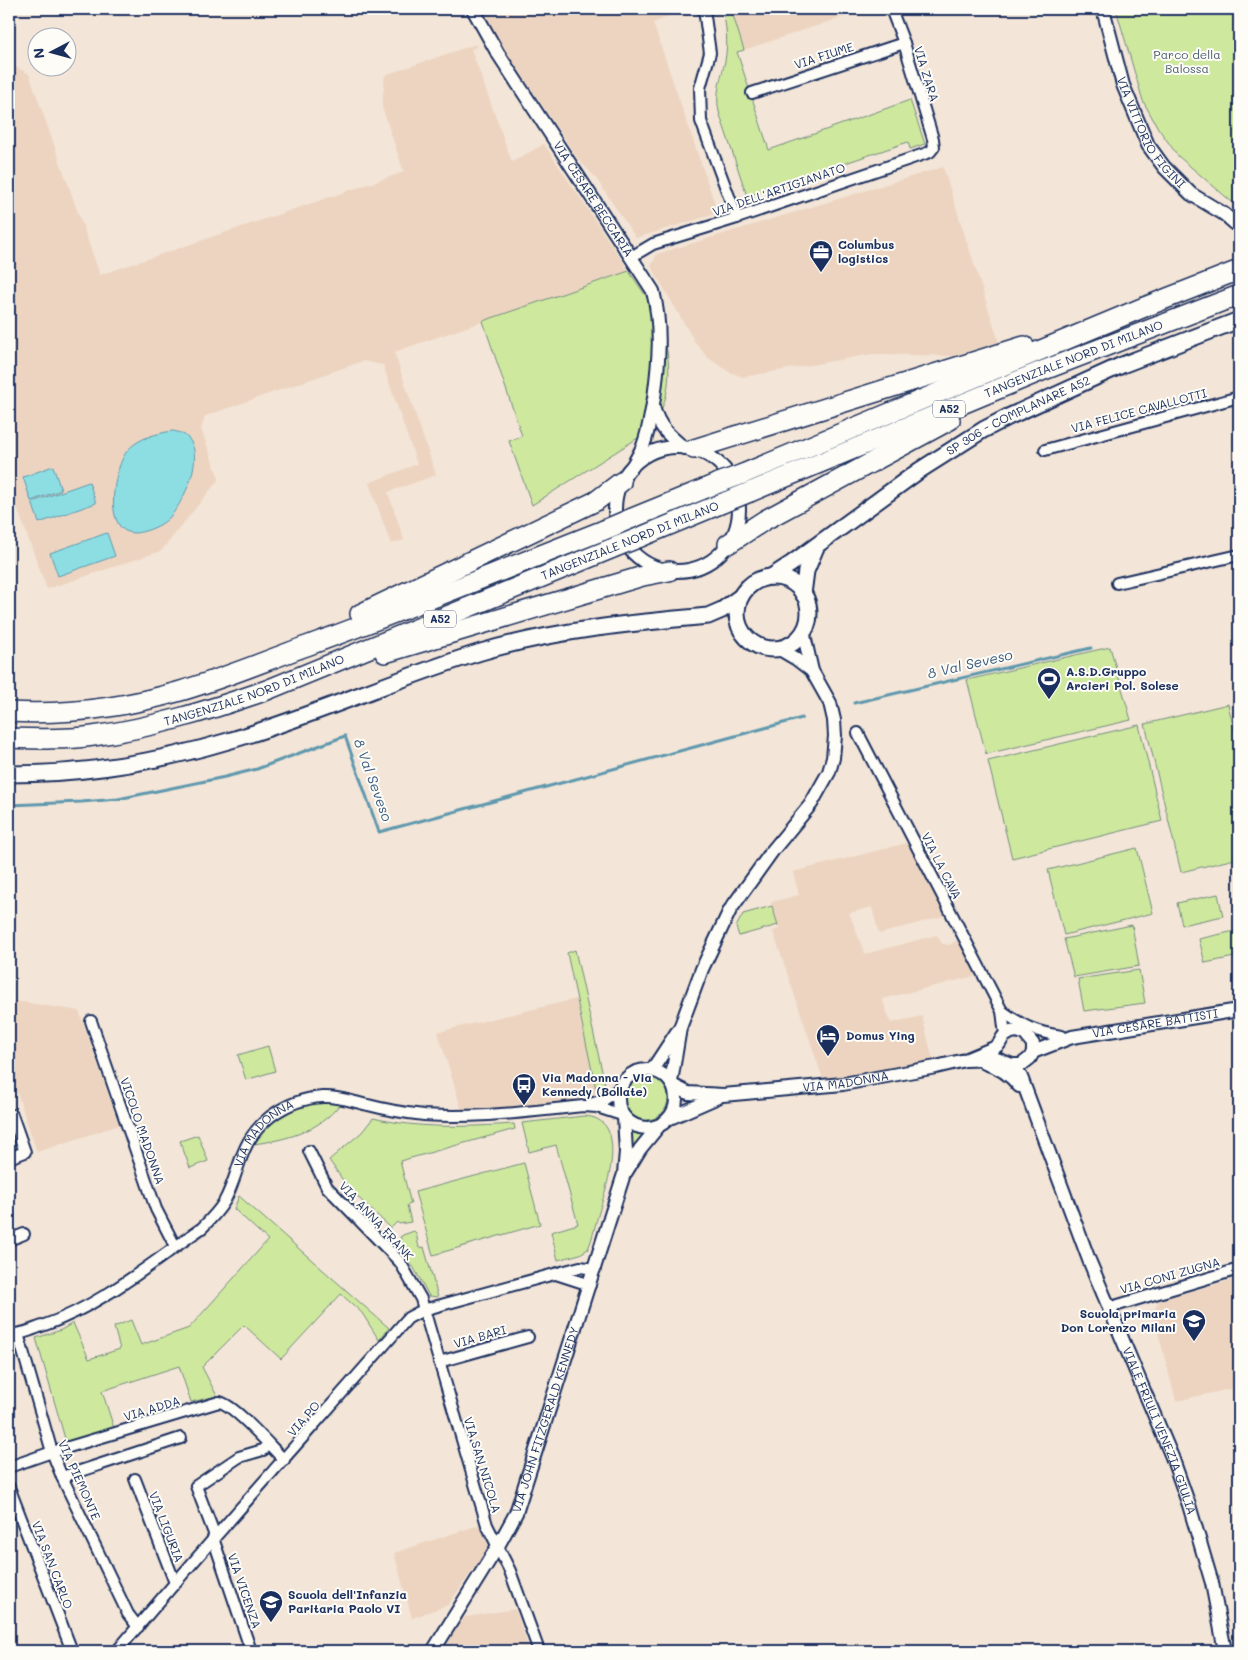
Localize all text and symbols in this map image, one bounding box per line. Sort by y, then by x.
north arrow [28,28,78,78]
street label: VIA FIUME [792,38,856,72]
street label: VIA ZARA [911,44,943,104]
park label: Parco della Balossa [1153,46,1221,76]
text: N [29,47,49,60]
street label: VIA VITTORIO FIGINI [1114,75,1189,191]
street label: VIA CESARE BECCARIA [550,138,638,260]
street label: VIA DELL'ARTIGIANATO [710,159,847,219]
place label: Columbus logistics [838,236,894,266]
office icon: Columbus logistics [808,239,834,273]
street label: TANGENZIALE NORD DI MILANO [982,316,1165,401]
street label: SP 306 - COMPLANARE A52 [943,372,1092,458]
street label: VIA FELICE CAVALLOTTI [1069,384,1208,436]
road number: A52 [933,400,965,418]
street label: TANGENZIALE NORD DI MILANO [538,497,721,583]
road number: A52 [424,610,456,628]
water label: 8 Val Seveso [925,644,1014,683]
street label: TANGENZIALE NORD DI MILANO [162,650,346,729]
place label: A.S.D.Gruppo Arcieri Pol. Solese [1066,663,1179,693]
sports icon: A.S.D.Gruppo Arcieri Pol. Solese [1036,666,1062,700]
water label: 8 Val Seveso [350,736,397,824]
street label: VIA LA CAVA [918,829,966,902]
street label: VIA CESARE BATTISTI [1091,1005,1219,1041]
hotel icon: Domus Ying [815,1023,841,1057]
place label: Domus Ying [846,1027,915,1043]
street label: VIA MADONNA [802,1067,890,1095]
place label: Via Madonna - Via Kennedy (Bollate) [542,1069,652,1099]
bus stop icon: Via Madonna - Via Kennedy (Bollate) [511,1072,537,1106]
street label: VICOLO MADONNA [117,1075,169,1186]
street label: VIA MADONNA [229,1095,296,1169]
street label: VIA ANNA FRANK [336,1178,418,1264]
street label: VIA CONI ZUGNA [1118,1253,1222,1297]
place label: Scuola primaria Don Lorenzo Milani [1061,1305,1176,1335]
school or university icon: Scuola primaria Don Lorenzo Milani [1181,1308,1207,1342]
street label: VIA BARI [452,1321,508,1351]
street label: VIA JOHN FITZGERALD KENNEDY [508,1324,582,1514]
street label: VIALE FRIULI VENEZIA GIULIA [1119,1344,1200,1516]
street label: VIA ADDA [122,1392,182,1424]
street label: VIA PO [283,1397,323,1439]
street label: VIA SAN NICOLA [461,1415,505,1515]
street label: VIA PIEMONTE [55,1437,105,1522]
street label: VIA LIGURIA [146,1489,188,1564]
street label: VIA SAN CARLO [29,1518,77,1611]
street label: VIA VICENZA [225,1551,265,1631]
place label: Scuola dell'Infanzia Paritaria Paolo VI [288,1586,407,1616]
school or university icon: Scuola dell'Infanzia Paritaria Paolo VI [258,1589,284,1623]

